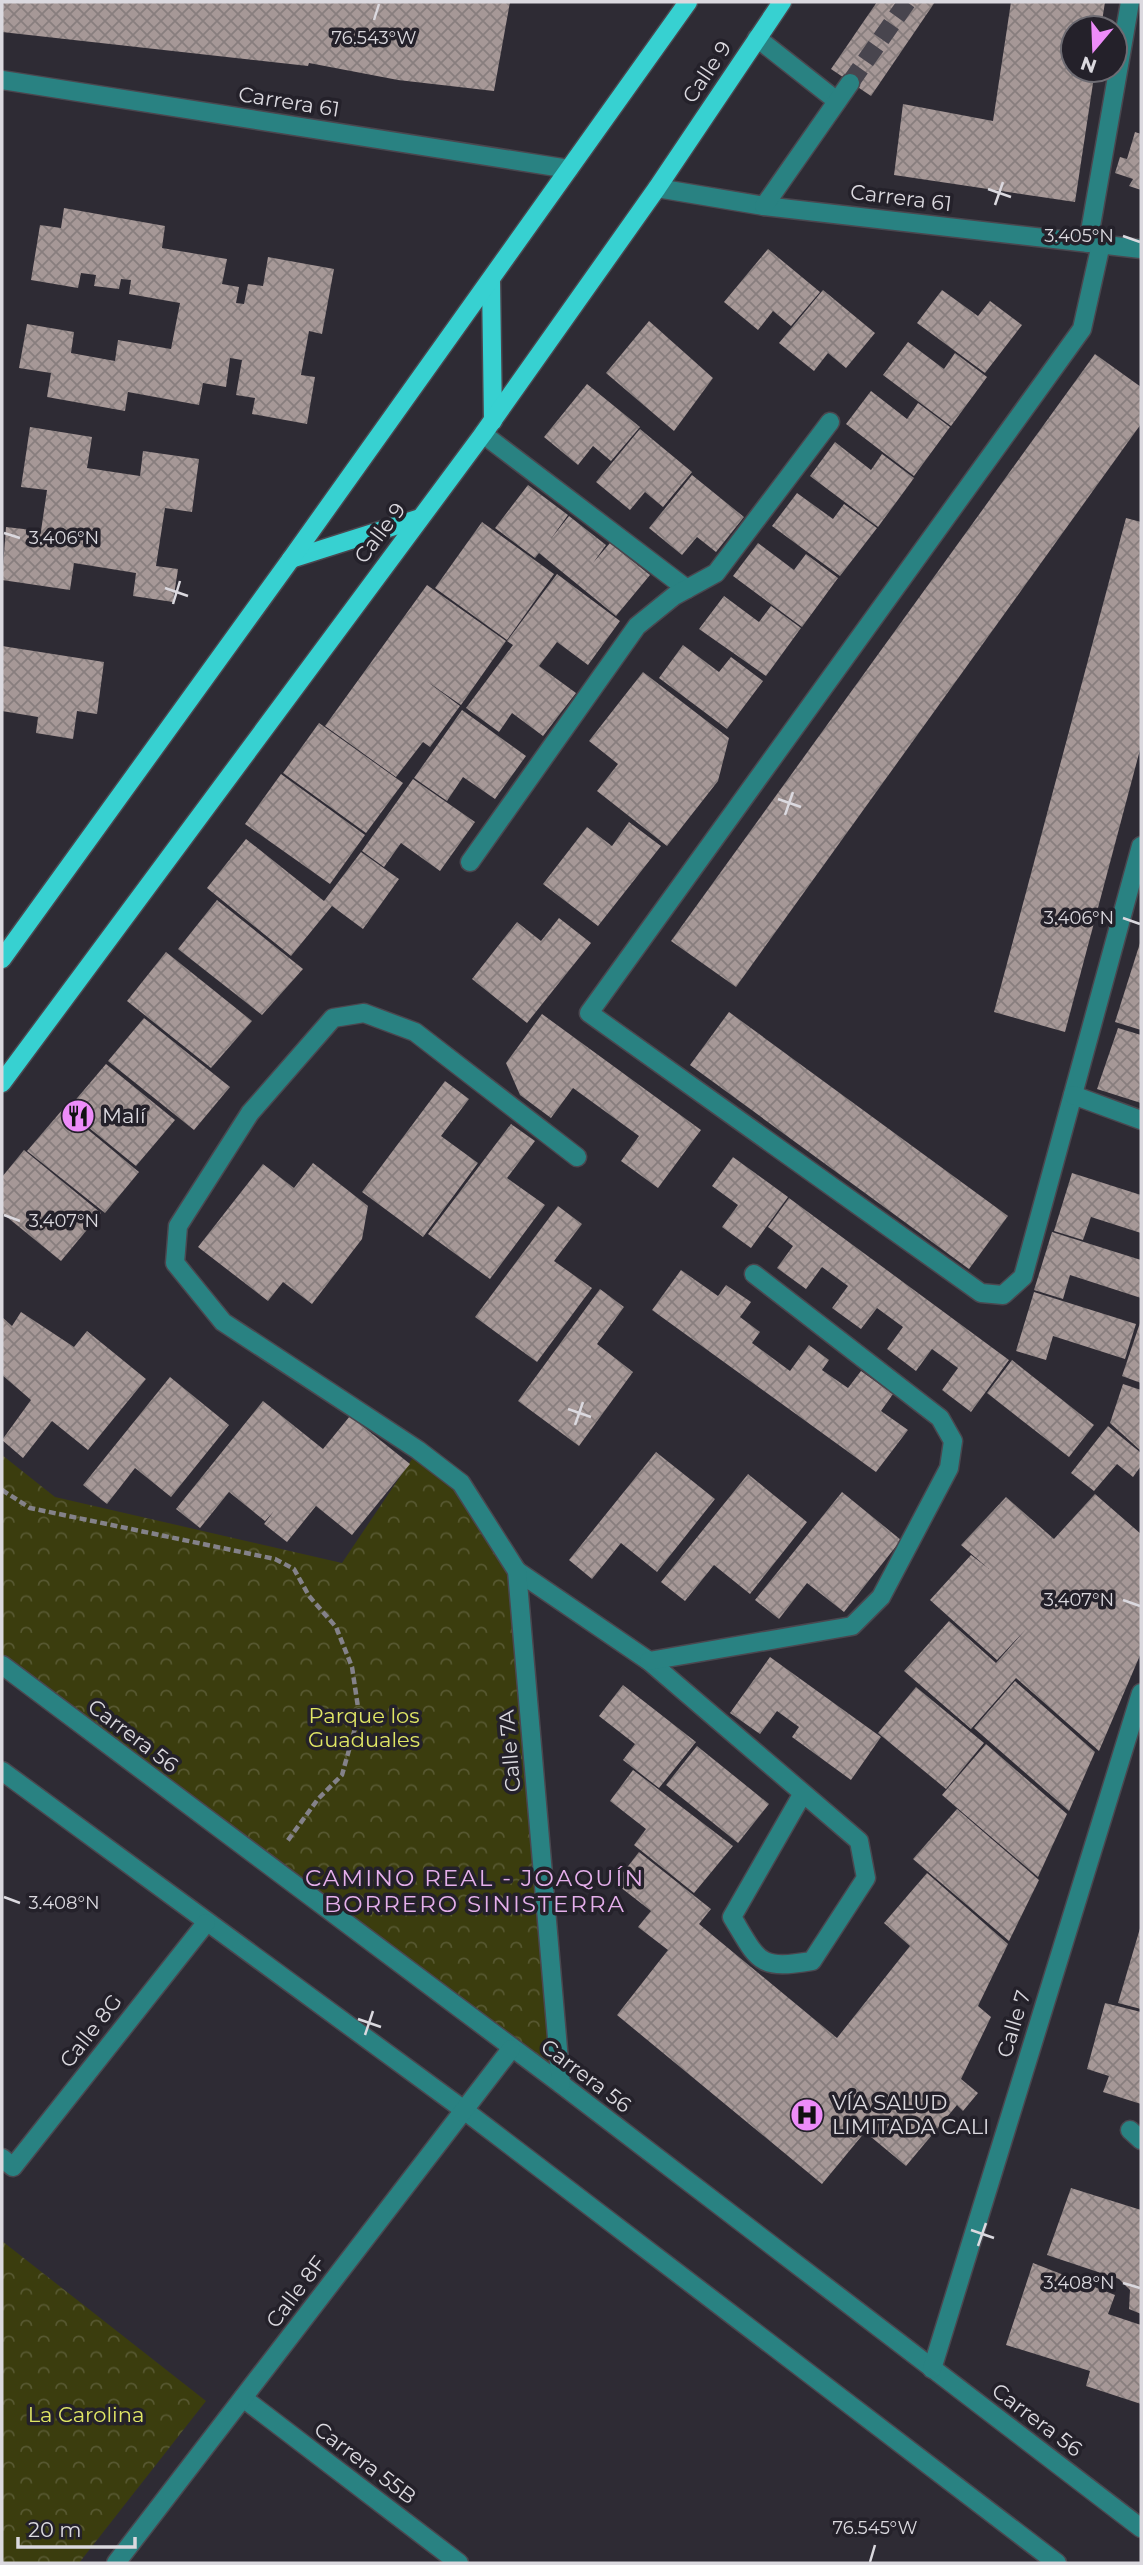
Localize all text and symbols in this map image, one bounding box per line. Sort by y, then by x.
north arrow [1059,14,1129,84]
text: 76.543°W [332,27,416,49]
street label: Calle 9 [677,36,736,107]
text: N [1078,51,1100,78]
street label: Carrera 61 [237,81,341,122]
street label: Carrera 61 [849,179,953,216]
text: 3.405°N [1044,225,1114,247]
street label: Calle 9 [349,497,410,568]
text: 3.406°N [29,527,99,549]
text: 3.406°N [1044,907,1114,929]
restaurant icon: Malí [59,1097,97,1135]
place label: Malí [102,1103,147,1128]
text: 3.407°N [29,1210,99,1232]
text: 3.407°N [1044,1589,1114,1611]
street label: Carrera 56 [83,1694,183,1778]
park label: Parque los Guaduales [308,1703,420,1752]
street label: Calle 7A [493,1708,526,1793]
district label: CAMINO REAL - JOAQUÍN BORRERO SINISTERRA [305,1864,645,1918]
text: 3.408°N [28,1892,100,1914]
street label: Calle 7 [991,1987,1036,2060]
street label: Calle 8G [54,1989,127,2072]
street label: Carrera 56 [536,2034,636,2118]
place label: VÍA SALUD LIMITADA CALI [832,2090,989,2139]
hospital icon: VÍA SALUD LIMITADA CALI [788,2096,826,2134]
street label: Calle 8F [261,2251,331,2332]
text: 3.408°N [1043,2272,1115,2294]
street label: Carrera 56 [987,2378,1087,2462]
park label: La Carolina [28,2402,144,2427]
street label: Carrera 55B [309,2416,421,2509]
scale bar [18,2506,135,2550]
text: 20 m [28,2517,82,2542]
text: 76.545°W [832,2517,918,2539]

